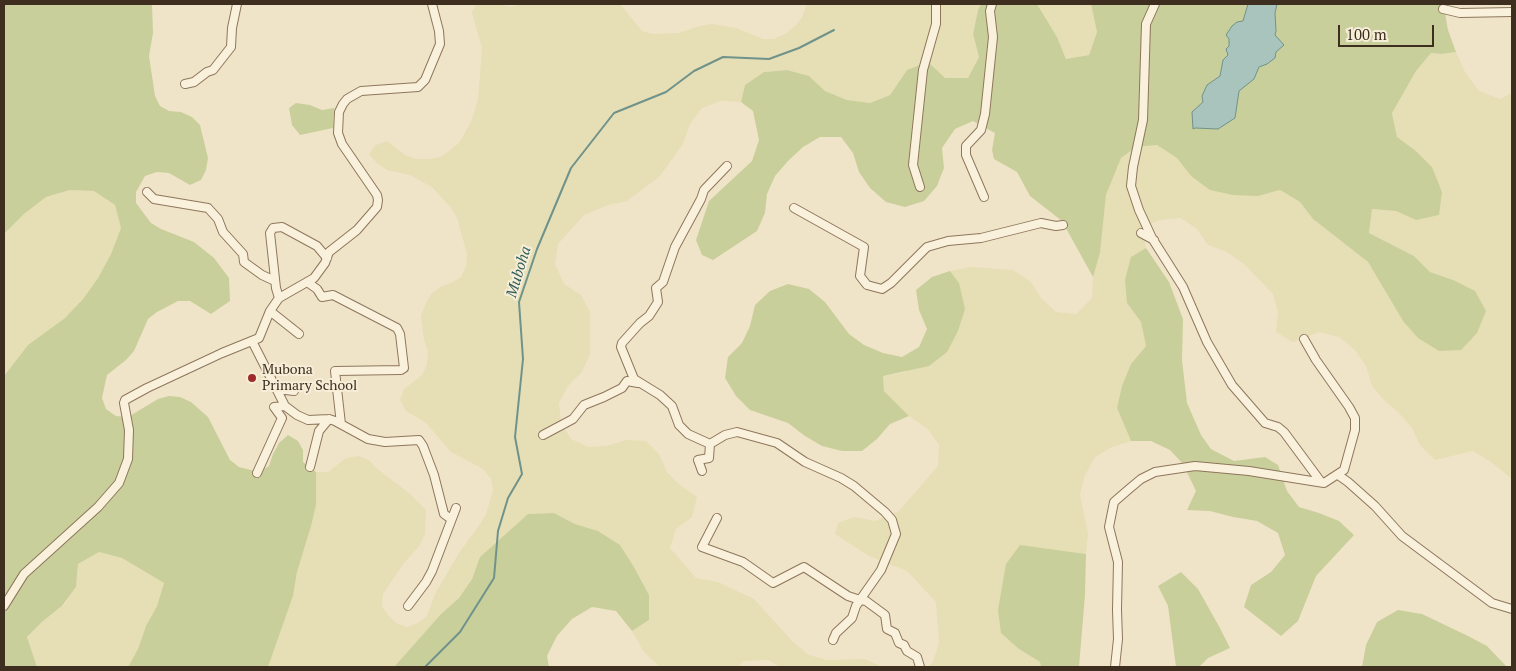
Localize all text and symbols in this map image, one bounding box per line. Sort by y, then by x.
scale bar [1341,15,1437,47]
text: 100 m [1346,24,1387,44]
water label: Muboha [503,244,535,300]
place label: Mubona Primary School [262,362,357,394]
marker: Mubona Primary School [246,372,258,384]

